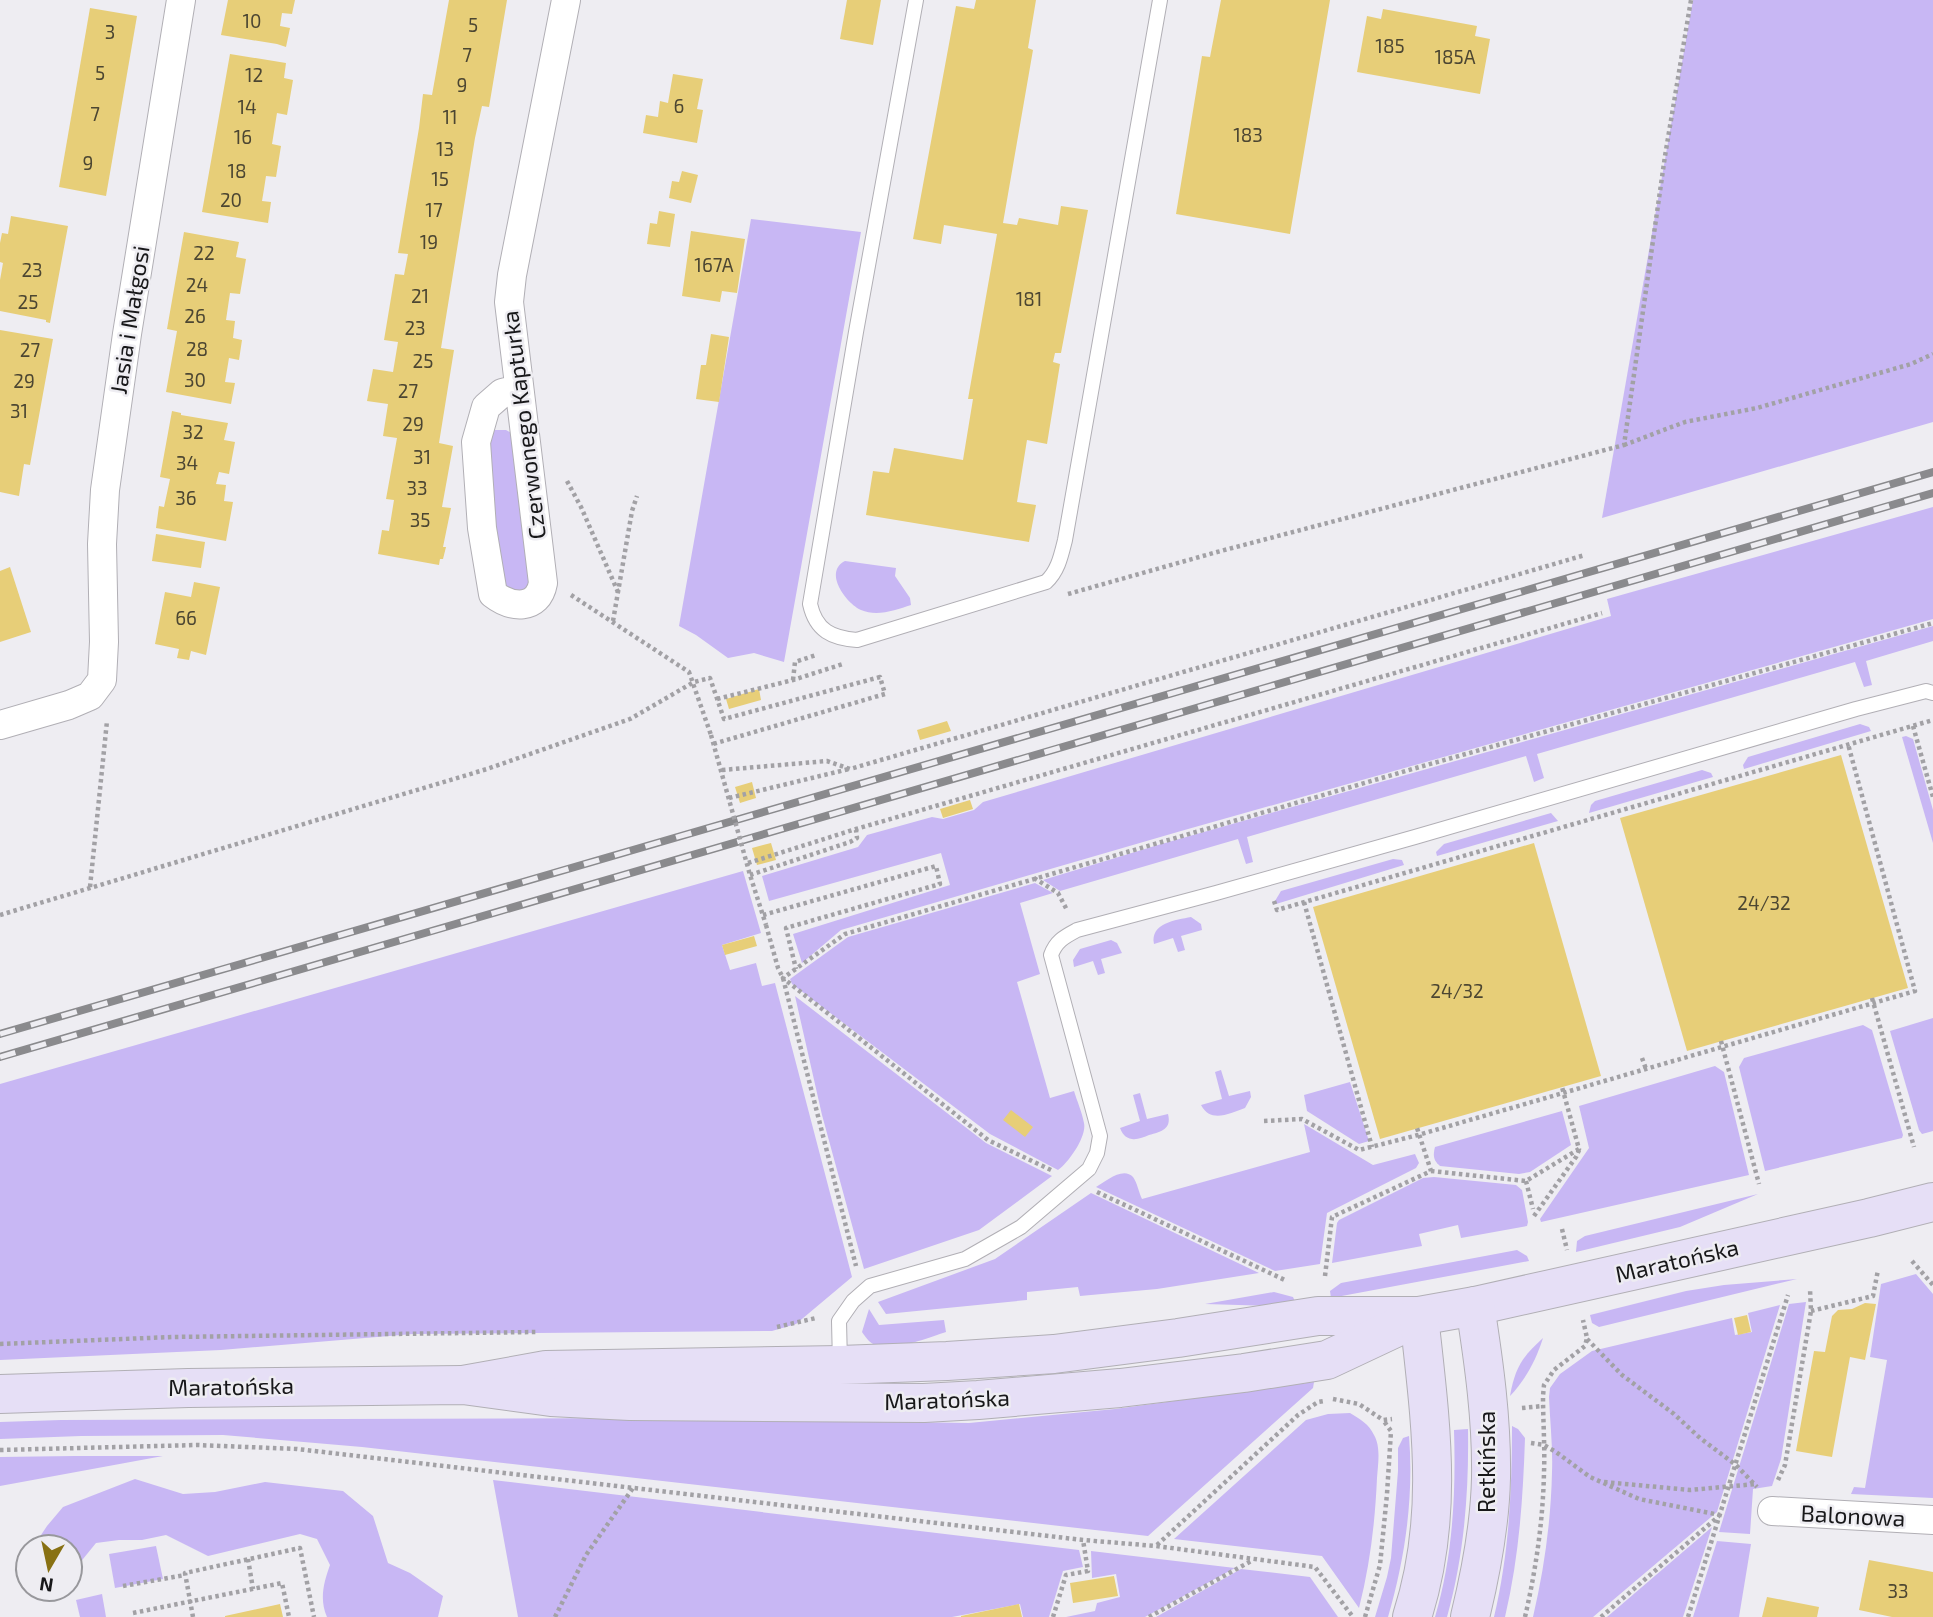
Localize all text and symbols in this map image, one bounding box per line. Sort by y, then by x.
house number: 10 [242,9,262,32]
house number: 5 [468,13,478,36]
house number: 3 [105,20,115,43]
house number: 185 [1375,34,1405,57]
house number: 7 [462,43,472,66]
house number: 185A [1434,45,1476,68]
house number: 5 [95,61,105,84]
house number: 12 [245,63,263,86]
house number: 9 [457,73,467,96]
house number: 6 [674,94,684,117]
house number: 14 [237,95,257,118]
house number: 7 [90,102,100,125]
house number: 11 [442,105,458,128]
house number: 183 [1233,123,1263,146]
house number: 16 [234,125,252,148]
house number: 13 [436,137,454,160]
house number: 9 [83,151,93,174]
house number: 18 [227,159,247,182]
house number: 15 [431,167,449,190]
house number: 20 [220,188,242,211]
house number: 17 [425,198,443,221]
house number: 19 [420,230,438,253]
house number: 22 [193,241,215,264]
street label: Jasia i Małgosi [103,244,155,396]
house number: 167A [694,253,734,276]
house number: 23 [21,258,43,281]
house number: 24 [186,273,208,296]
house number: 21 [411,284,429,307]
house number: 181 [1016,287,1042,310]
house number: 25 [18,290,38,313]
house number: 26 [184,304,206,327]
street label: Czerwonego Kapturka [495,309,551,541]
house number: 23 [404,316,426,339]
house number: 28 [186,337,208,360]
house number: 27 [20,338,40,361]
house number: 25 [413,349,433,372]
house number: 30 [184,368,206,391]
house number: 29 [13,369,35,392]
house number: 27 [398,379,418,402]
house number: 31 [10,399,28,422]
house number: 29 [402,412,424,435]
house number: 32 [182,420,204,443]
house number: 31 [413,445,431,468]
house number: 34 [176,451,198,474]
house number: 33 [406,476,428,499]
house number: 36 [175,486,197,509]
house number: 35 [410,508,430,531]
house number: 66 [175,606,197,629]
house number: 24/32 [1737,891,1791,914]
house number: 24/32 [1430,979,1484,1002]
street label: Maratońska [1612,1232,1741,1288]
street label: Maratońska [168,1371,294,1401]
street label: Maratońska [884,1383,1010,1415]
street label: Retkińska [1472,1411,1500,1513]
street label: Balonowa [1800,1498,1906,1532]
north arrow [14,1533,84,1603]
text: N [38,1573,55,1598]
house number: 33 [1887,1579,1909,1602]

